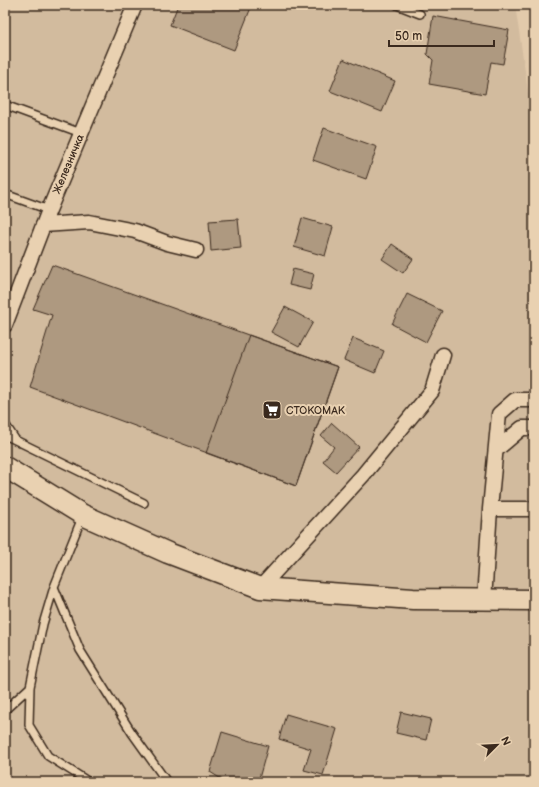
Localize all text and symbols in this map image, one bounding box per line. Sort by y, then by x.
scale bar [389,22,494,48]
text: 50 m [395,29,422,44]
street label: Железничка [50,132,87,196]
supermarket icon: СТОКОМАК [261,399,283,421]
place label: СТОКОМАК [286,404,346,417]
north arrow [477,725,517,765]
text: N [498,735,513,748]

